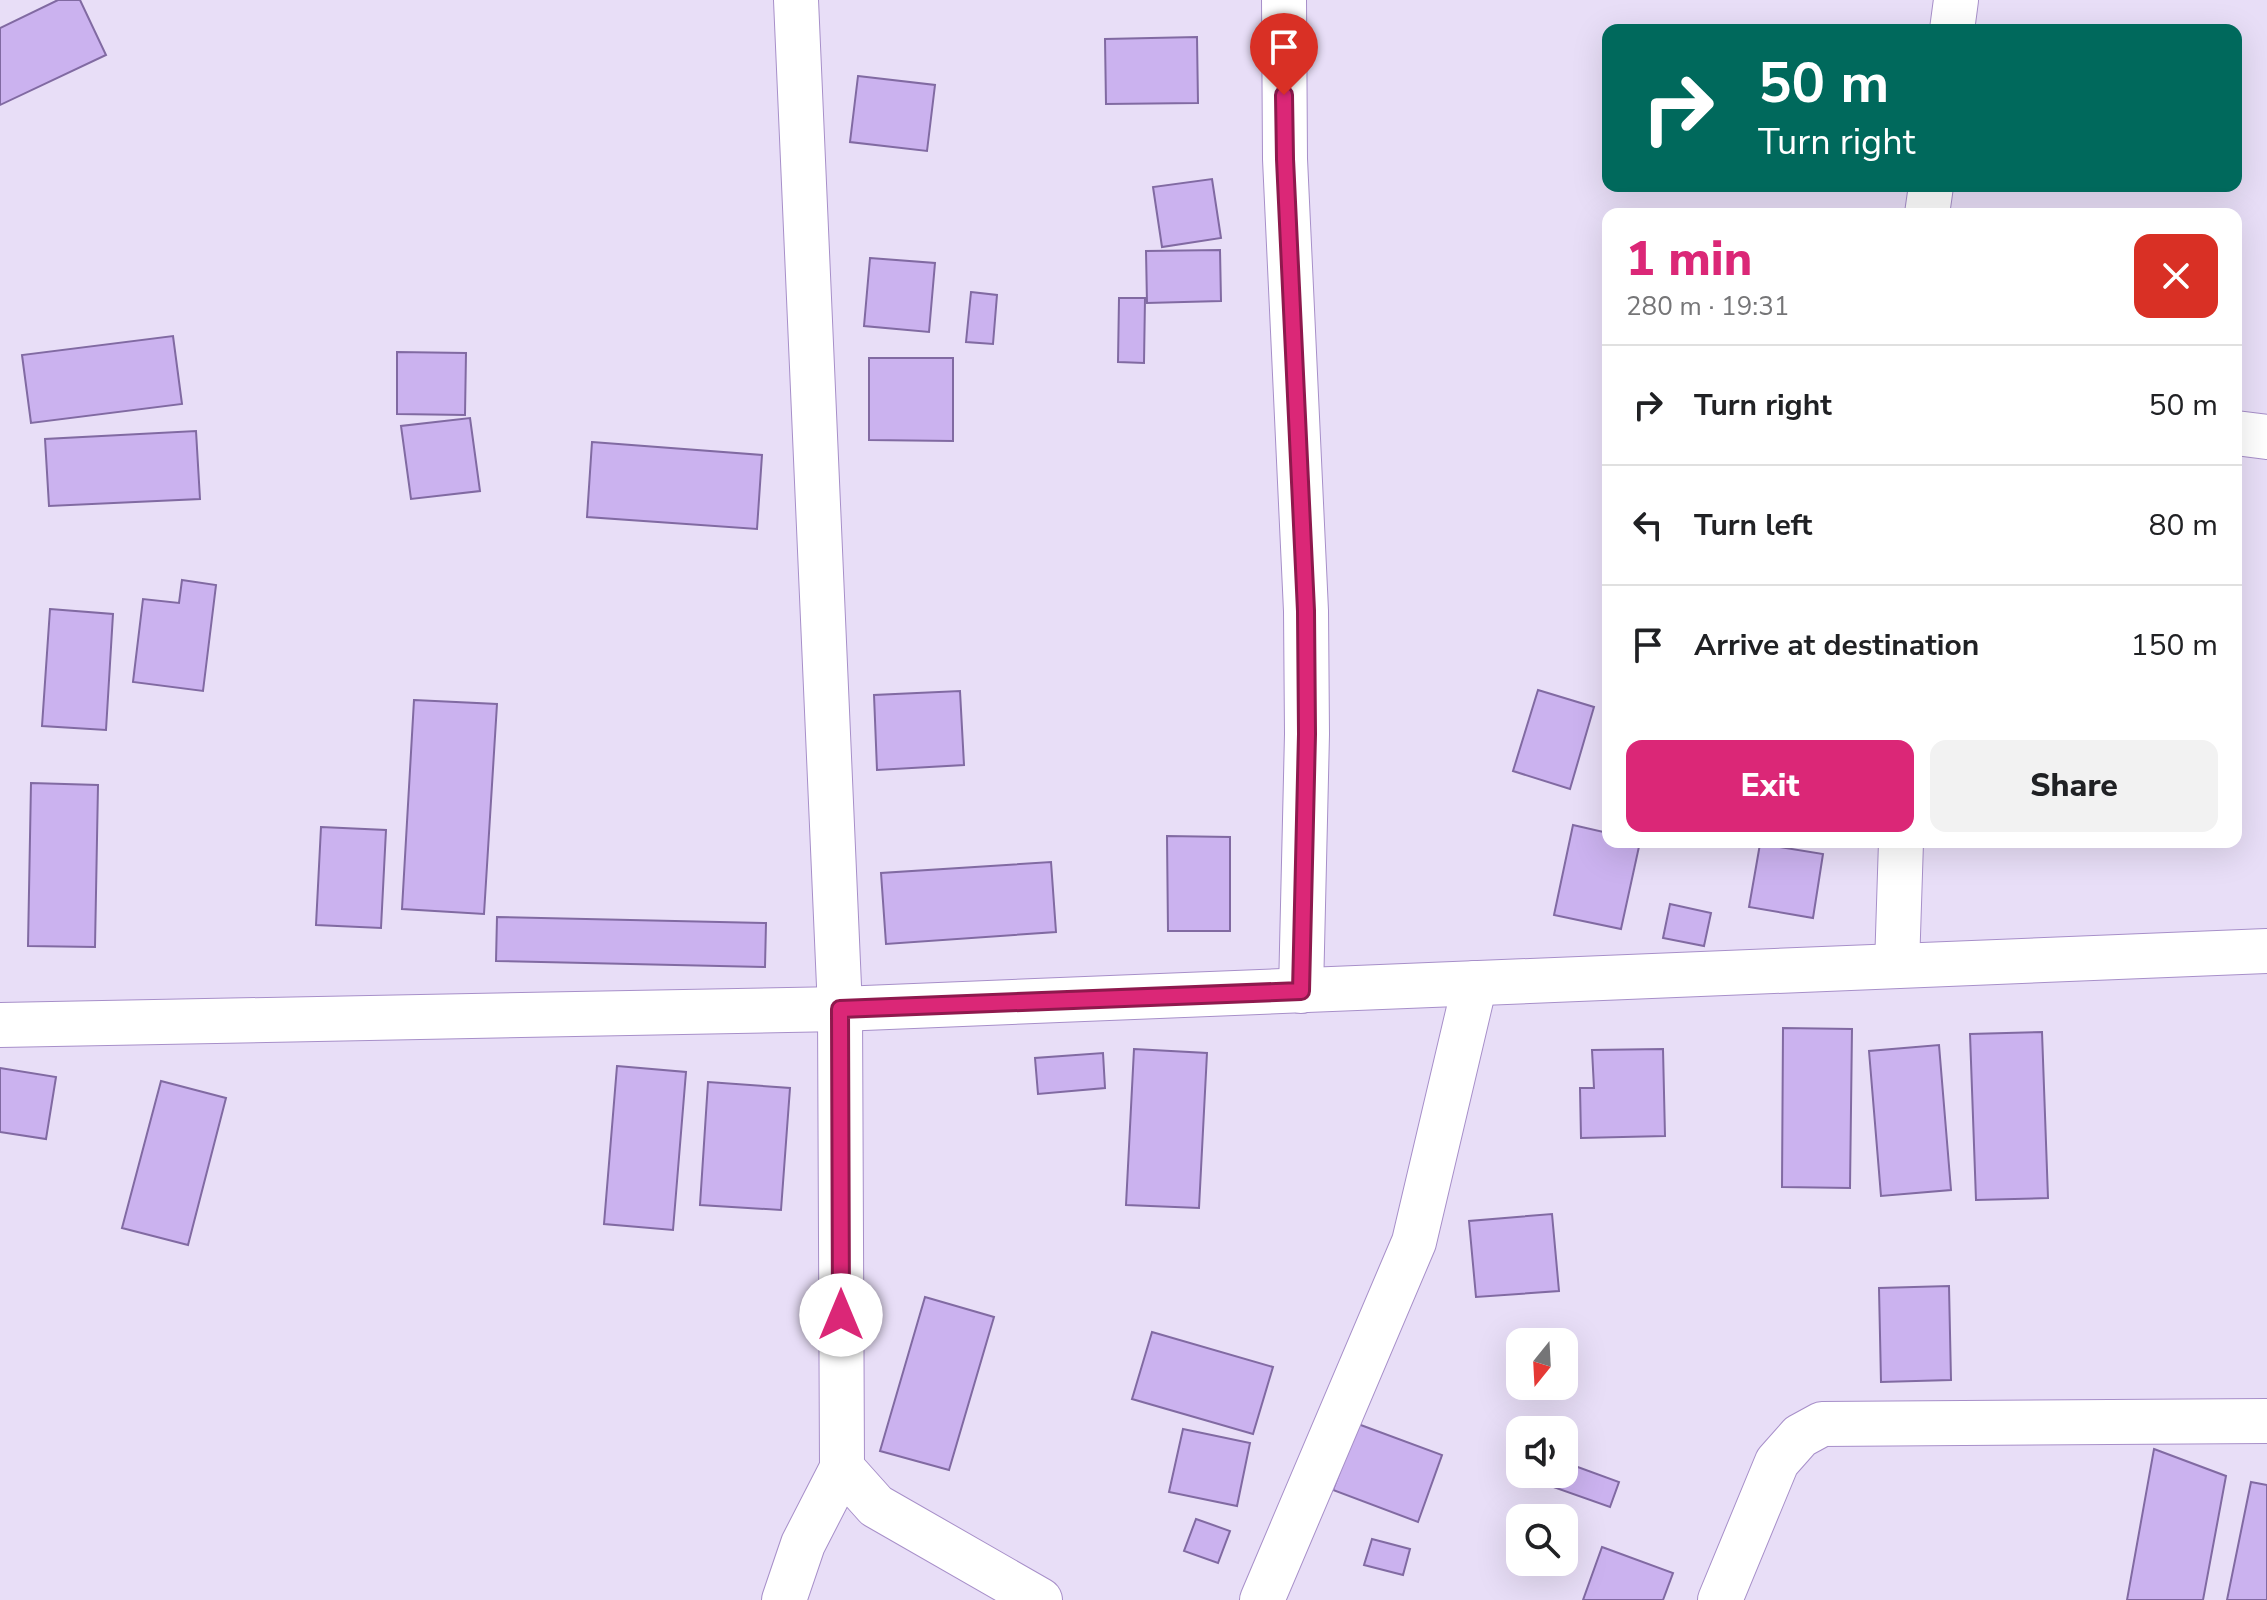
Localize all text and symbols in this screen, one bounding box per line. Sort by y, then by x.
pin [1250,13,1318,95]
icon: arrive [1262,25,1306,69]
text: 50 m [1758,45,1889,122]
icon: right [1626,56,1730,160]
text: Turn right [1758,118,1915,167]
text: 1 min [1626,226,1752,292]
button: close [2134,234,2218,318]
text: 280 m · 19:31 [1626,289,1789,324]
icon: right [1626,383,1670,427]
text: Turn right [1694,385,1832,426]
text: 50 m [2149,385,2218,426]
icon: left [1626,503,1670,547]
text: Turn left [1694,505,1812,546]
text: 80 m [2149,505,2218,546]
icon: arrive [1626,623,1670,667]
text: Arrive at destination [1694,625,1979,666]
text: 150 m [2131,625,2218,666]
button: Exit [1626,740,1914,832]
button: Share [1930,740,2218,832]
position arrow [799,1273,883,1357]
north arrow [1506,1328,1578,1400]
map controls [1506,1328,1578,1576]
button: sound [1506,1416,1578,1488]
button: search [1506,1504,1578,1576]

